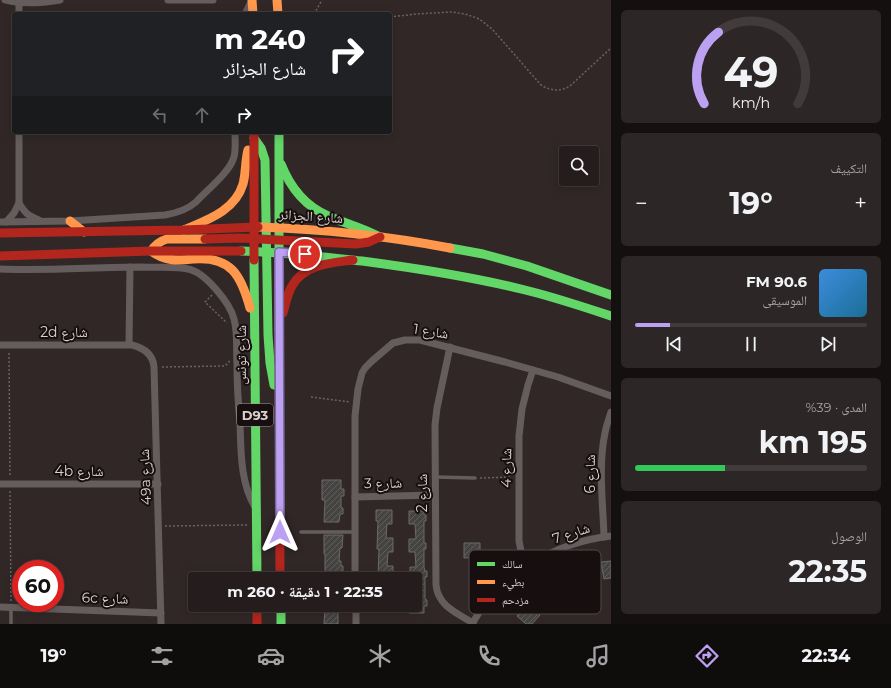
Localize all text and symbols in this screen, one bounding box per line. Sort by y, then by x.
text: 240 m [214,22,306,56]
icon: right [320,28,372,80]
text: 49 [723,47,779,97]
text: شارع الجزائر [223,58,306,80]
text: km/h [732,94,770,112]
icon: left [149,104,171,126]
icon: ahead [191,104,213,126]
icon: right [233,104,255,126]
map controls [559,146,599,186]
button: search [559,146,599,186]
text: التكييف [831,160,867,176]
text: 19° [729,185,773,222]
text: − [635,190,648,217]
text: + [854,190,867,217]
street label: شارع الجزائر [277,205,344,228]
pin [288,237,322,271]
icon: arrive [294,243,316,265]
text: 90.6 FM [746,272,807,291]
text: الموسيقى [763,292,807,308]
street label: شارع 1 [412,319,450,344]
street label: 2d شارع [40,323,88,342]
street label: شارع تونس [232,325,251,385]
icon: previous [663,333,685,355]
icon: pause [740,333,762,355]
icon: next [817,333,839,355]
text: المدى · 39% [805,399,867,415]
road number: D93 [237,404,273,426]
text: 195 km [759,424,867,461]
street label: شارع 4 [497,448,516,488]
street label: 49a شارع [135,449,156,505]
street label: شارع 6 [581,455,600,493]
street label: 4b شارع [54,462,104,481]
street label: شارع 3 [364,474,402,493]
street label: شارع 2 [413,474,432,512]
position arrow [259,511,301,553]
street label: شارع 7 [550,518,592,548]
text: الوصول [831,528,867,544]
legend [469,550,601,614]
text: 22:35 [788,553,867,590]
text: سالك [502,557,522,571]
speed limit sign: 60 [12,560,64,612]
text: بطيء [502,575,524,591]
text: 22:35 · 1 دقيقة · 260 m [227,582,383,601]
street label: 6c شارع [81,588,129,609]
text: مزدحم [502,593,529,608]
icon: filters [148,642,176,670]
icon: car [257,642,285,670]
icon: climate [366,642,394,670]
icon: phone [475,642,503,670]
icon: music [584,642,612,670]
icon: directions [693,642,721,670]
text: 19° [41,645,67,667]
text: 22:34 [802,645,851,667]

